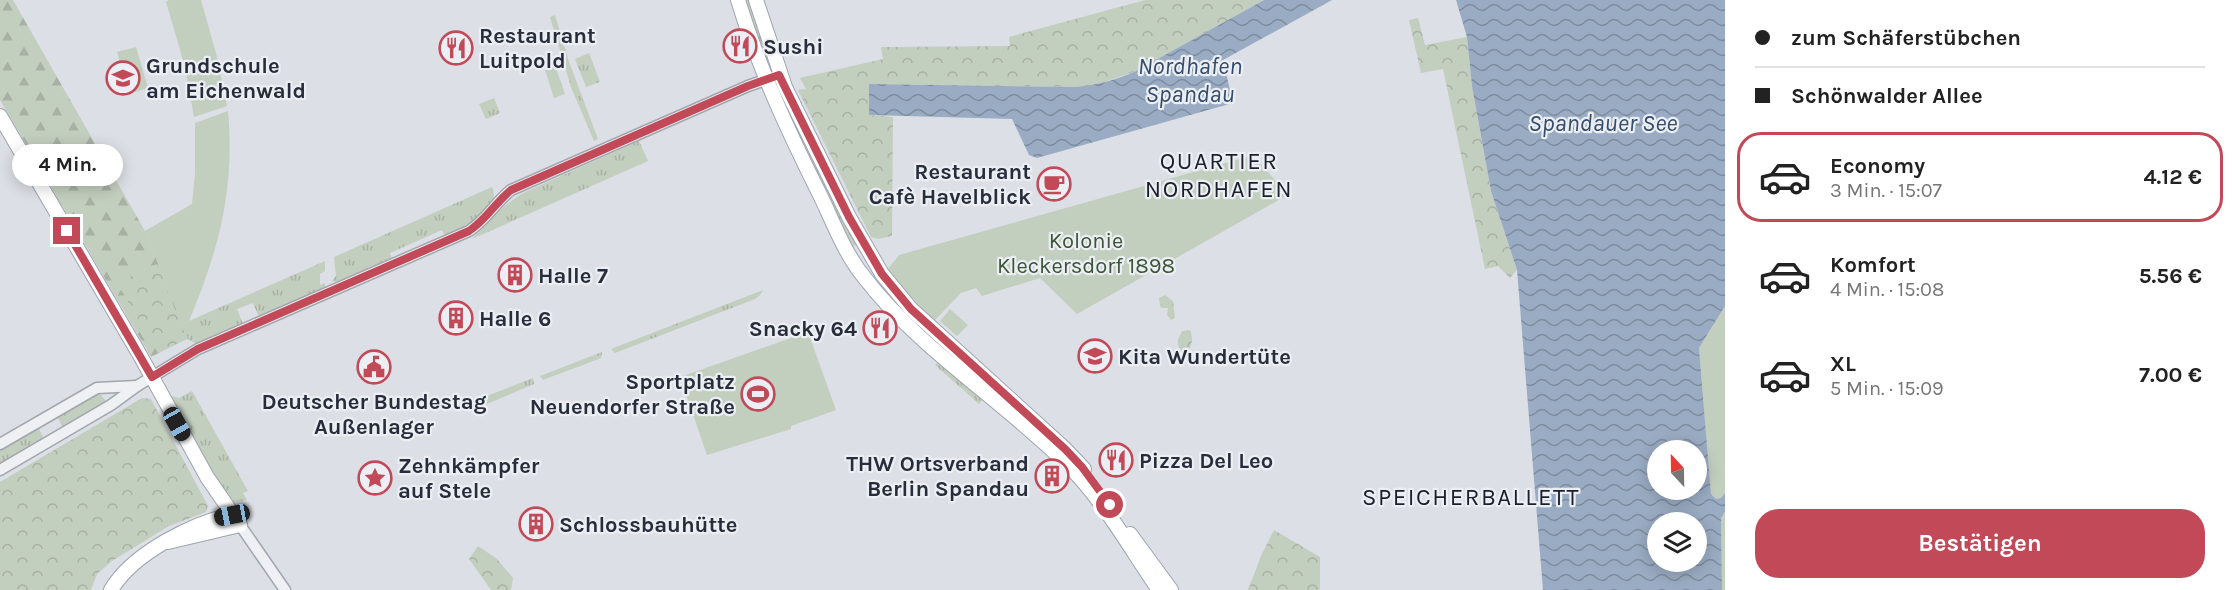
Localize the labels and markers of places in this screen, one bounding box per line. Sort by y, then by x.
place label: Restaurant Luitpold [479,23,596,74]
restaurant icon: Sushi [722,28,758,64]
restaurant icon: Restaurant Luitpold [438,30,474,66]
place label: Sushi [763,34,823,60]
place label: Grundschule am Eichenwald [146,53,306,104]
school or university icon: Grundschule am Eichenwald [105,60,141,96]
place label: Restaurant Cafè Havelblick [869,159,1031,210]
cafe icon: Restaurant Cafè Havelblick [1036,166,1072,202]
building icon: Halle 7 [497,257,533,293]
place label: Halle 7 [538,263,608,289]
building icon: Halle 6 [438,300,474,336]
place label: Halle 6 [479,306,551,332]
restaurant icon: Snacky 64 [862,310,898,346]
place label: Snacky 64 [749,316,857,342]
school or university icon: Kita Wundertüte [1077,338,1113,374]
place label: Kita Wundertüte [1118,344,1291,370]
public building icon: Deutscher Bundestag Außenlager [356,349,392,385]
place label: Sportplatz Neuendorfer Straße [530,369,735,420]
sports icon: Sportplatz Neuendorfer Straße [740,376,776,412]
place label: Deutscher Bundestag Außenlager [262,389,487,440]
restaurant icon: Pizza Del Leo [1098,442,1134,478]
place label: Pizza Del Leo [1139,448,1273,474]
place label: THW Ortsverband Berlin Spandau [846,451,1029,502]
place label: Zehnkämpfer auf Stele [398,453,540,504]
building icon: THW Ortsverband Berlin Spandau [1034,458,1070,494]
place icon: Zehnkämpfer auf Stele [357,460,393,496]
building icon: Schlossbauhütte [518,506,554,542]
place label: Schlossbauhütte [559,512,737,538]

